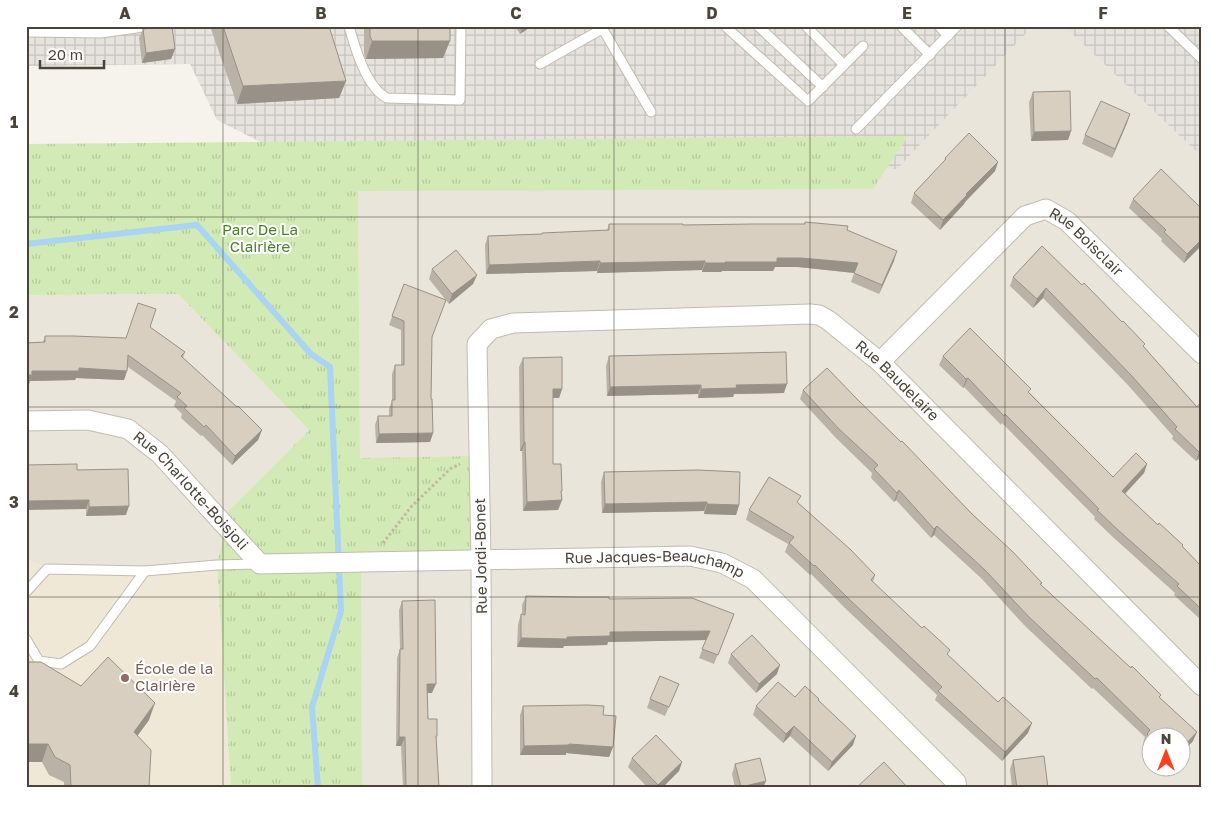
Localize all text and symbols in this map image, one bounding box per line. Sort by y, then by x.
text: A [119,3,131,23]
text: B [315,3,327,23]
text: C [510,3,522,23]
text: D [706,3,718,23]
text: E [902,3,912,23]
text: F [1098,3,1108,23]
scale bar [40,38,104,70]
text: 20 m [48,45,83,63]
text: 1 [10,112,18,132]
street label: Rue Boisclair [1047,203,1127,279]
park label: Parc De La Clairière [222,220,298,255]
text: 2 [9,302,19,322]
street label: Rue Baudelaire [852,336,943,424]
street label: Rue Charlotte-Boisjoli [130,427,252,553]
text: 3 [9,492,19,512]
street label: Rue Jordi-Bonet [470,498,490,614]
street label: Rue Jacques-Beauchamp [565,546,748,581]
place label: École de la Clairière [135,659,213,694]
marker: École de la Clairière [119,672,131,684]
text: 4 [9,681,19,701]
north arrow [1140,726,1190,776]
text: N [1161,730,1171,747]

